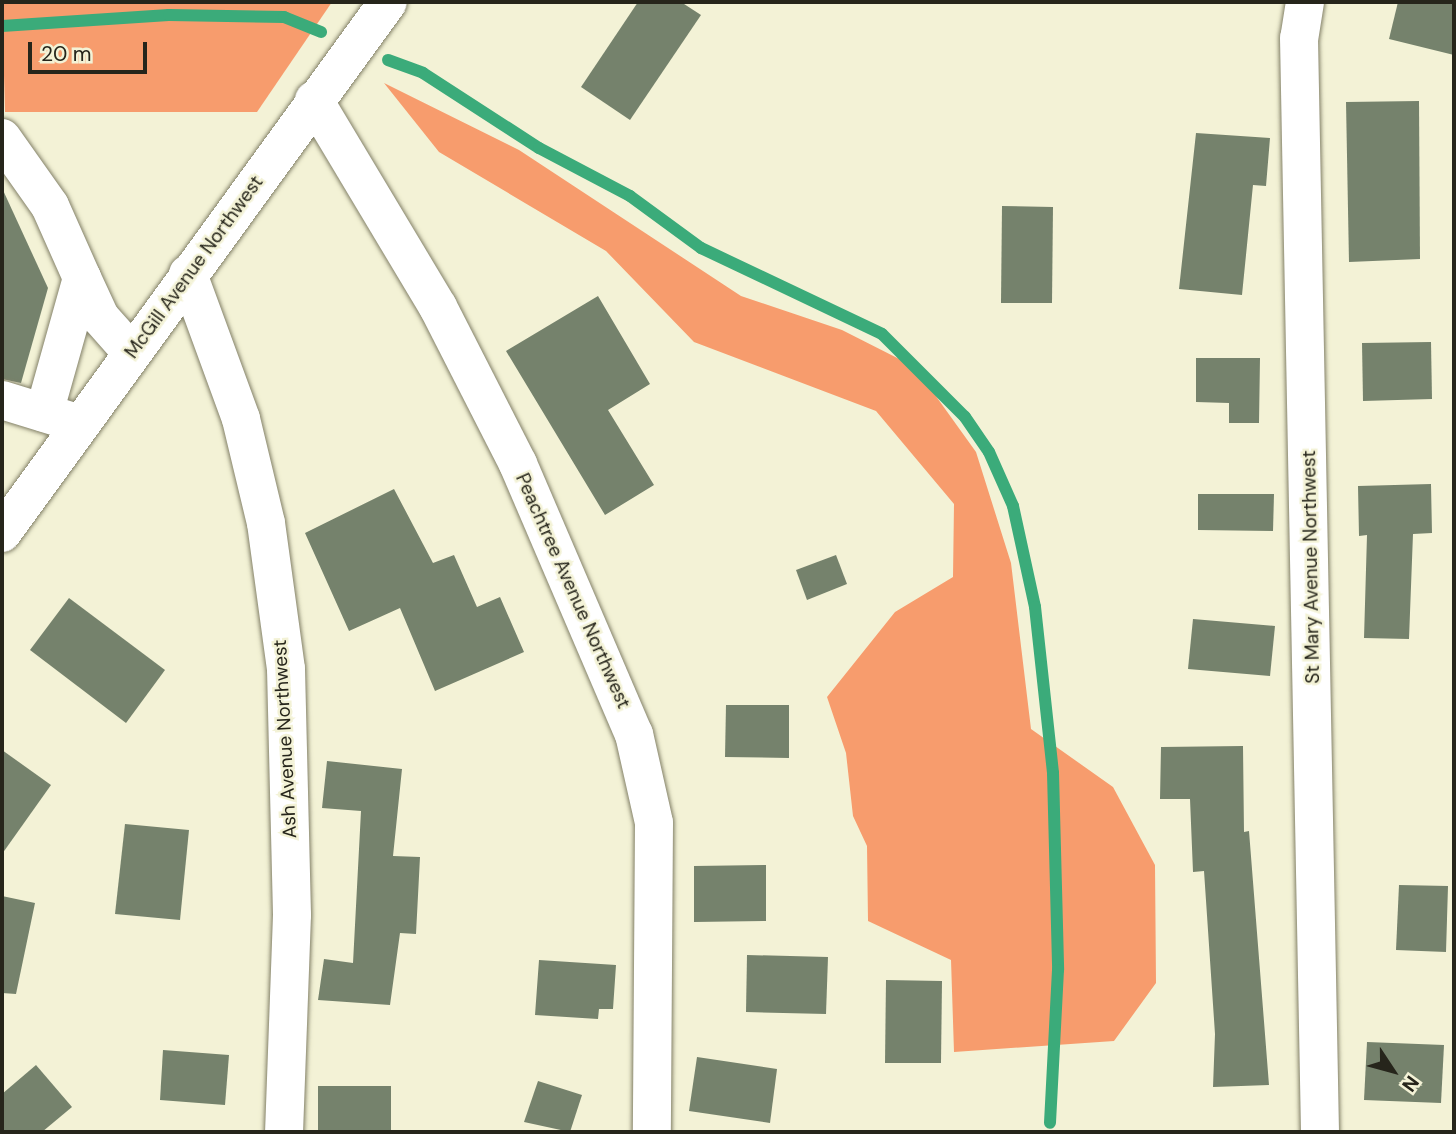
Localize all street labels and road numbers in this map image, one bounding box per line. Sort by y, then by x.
street label: McGill Avenue Northwest [120,171,268,363]
street label: St Mary Avenue Northwest [1298,450,1324,684]
street label: Peachtree Avenue Northwest [511,470,635,712]
street label: Ash Avenue Northwest [268,639,302,839]

